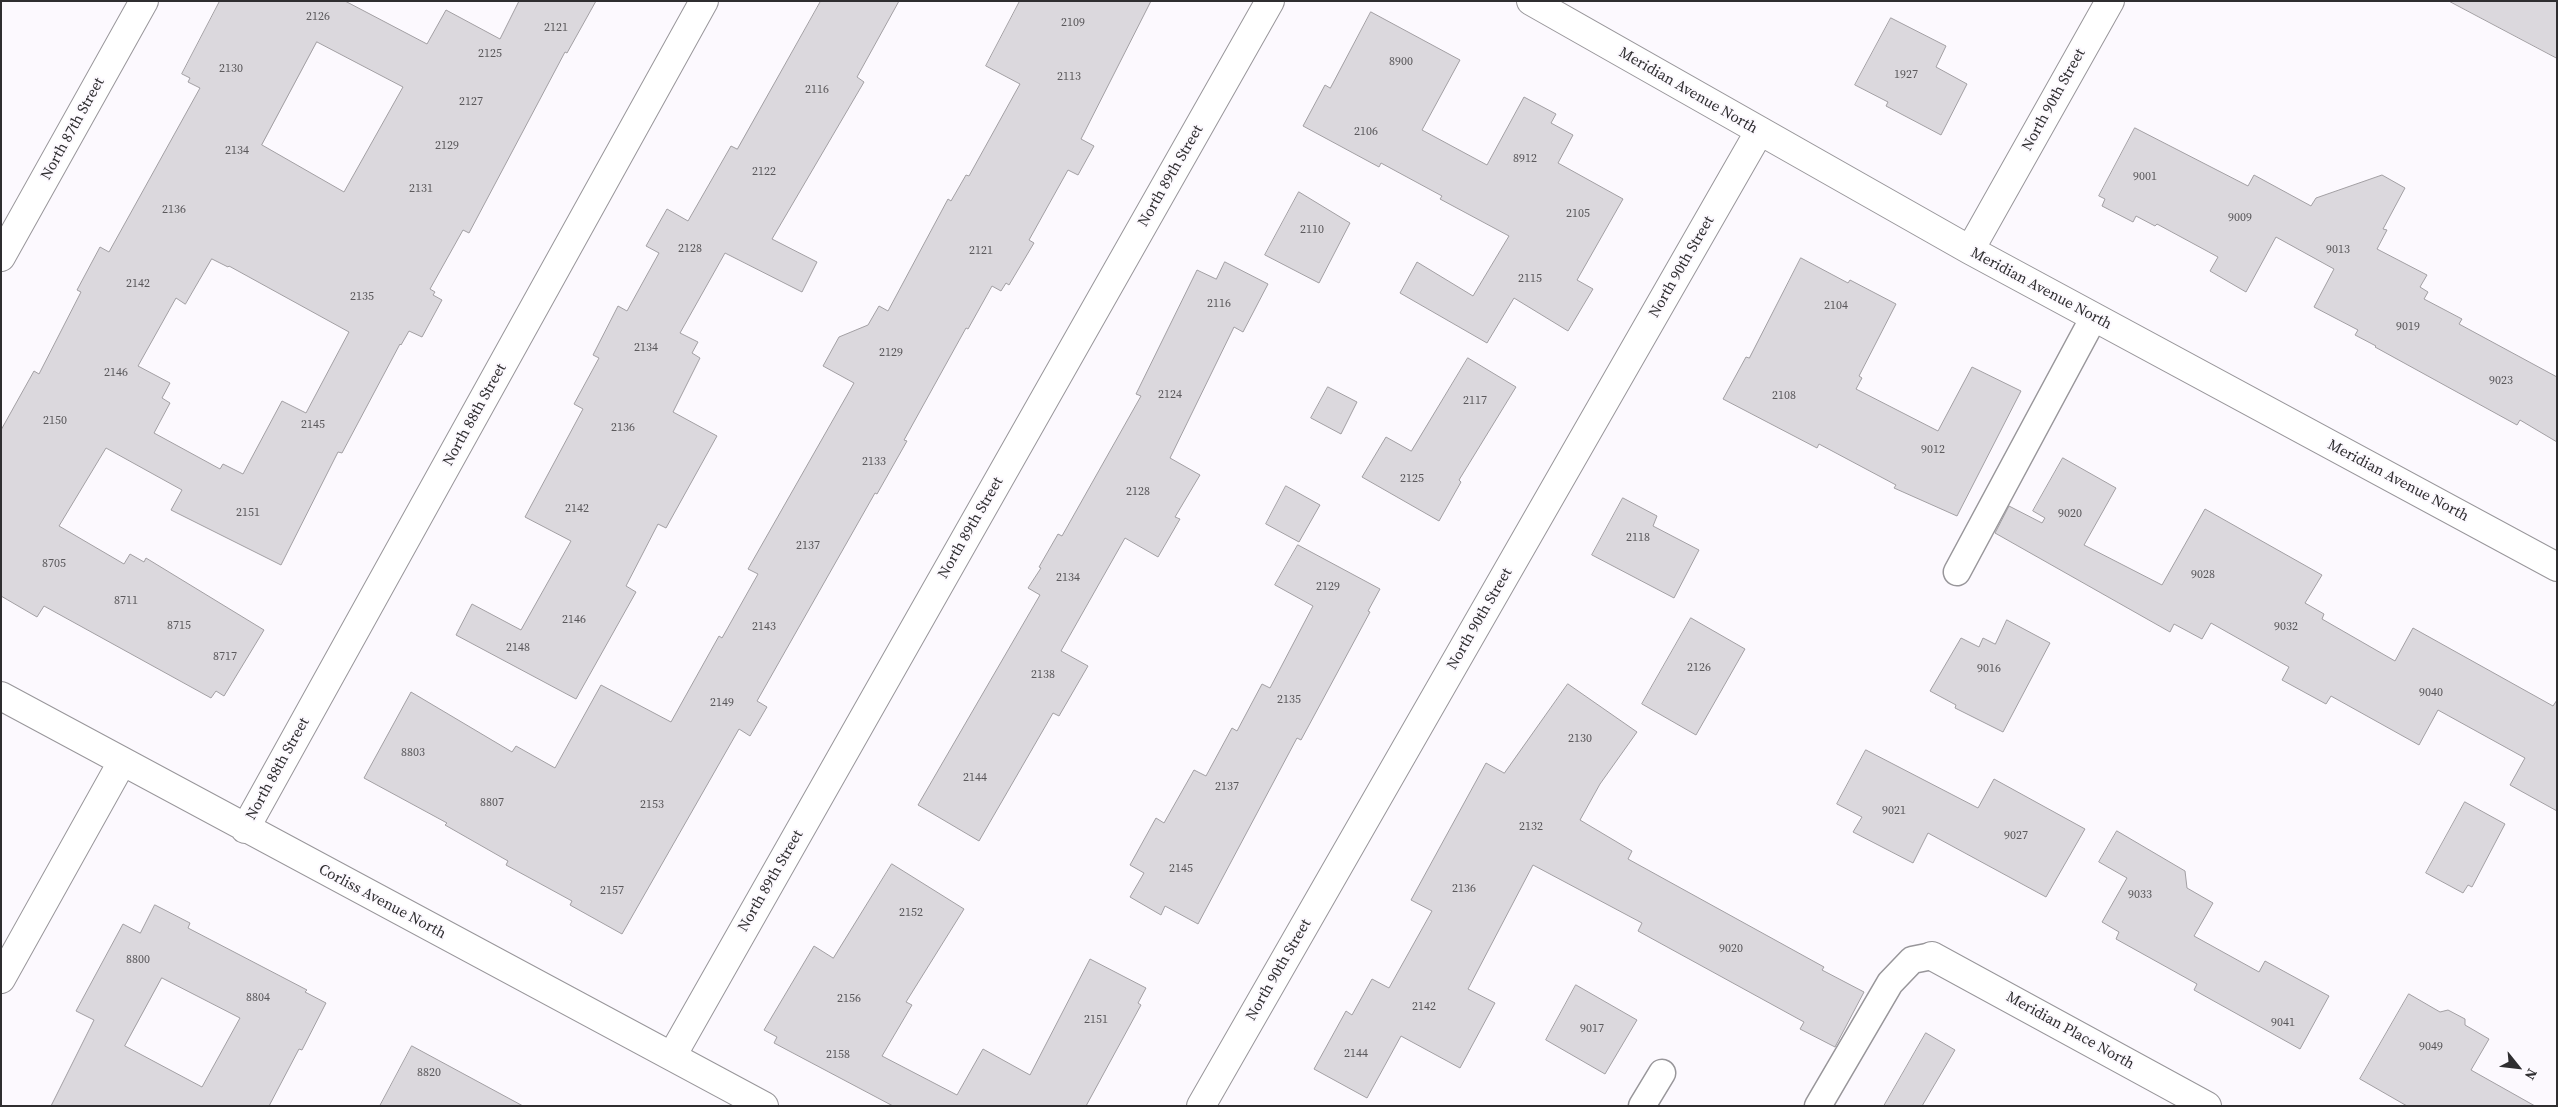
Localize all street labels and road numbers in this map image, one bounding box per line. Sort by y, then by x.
street label: Meridian Avenue North [1615,44,1761,138]
street label: North 90th Street [2018,46,2090,154]
street label: North 87th Street [37,75,109,183]
street label: North 89th Street [1135,122,1207,230]
street label: North 90th Street [1646,213,1718,321]
street label: Meridian Avenue North [1967,244,2115,334]
street label: North 88th Street [439,361,511,469]
street label: Meridian Avenue North [2324,436,2472,526]
street label: North 89th Street [935,474,1007,582]
street label: North 90th Street [1444,565,1516,673]
street label: North 88th Street [242,715,314,823]
street label: North 89th Street [735,827,807,935]
street label: Corliss Avenue North [315,861,449,943]
street label: North 90th Street [1243,916,1315,1024]
street label: Meridian Place North [2003,988,2137,1074]

